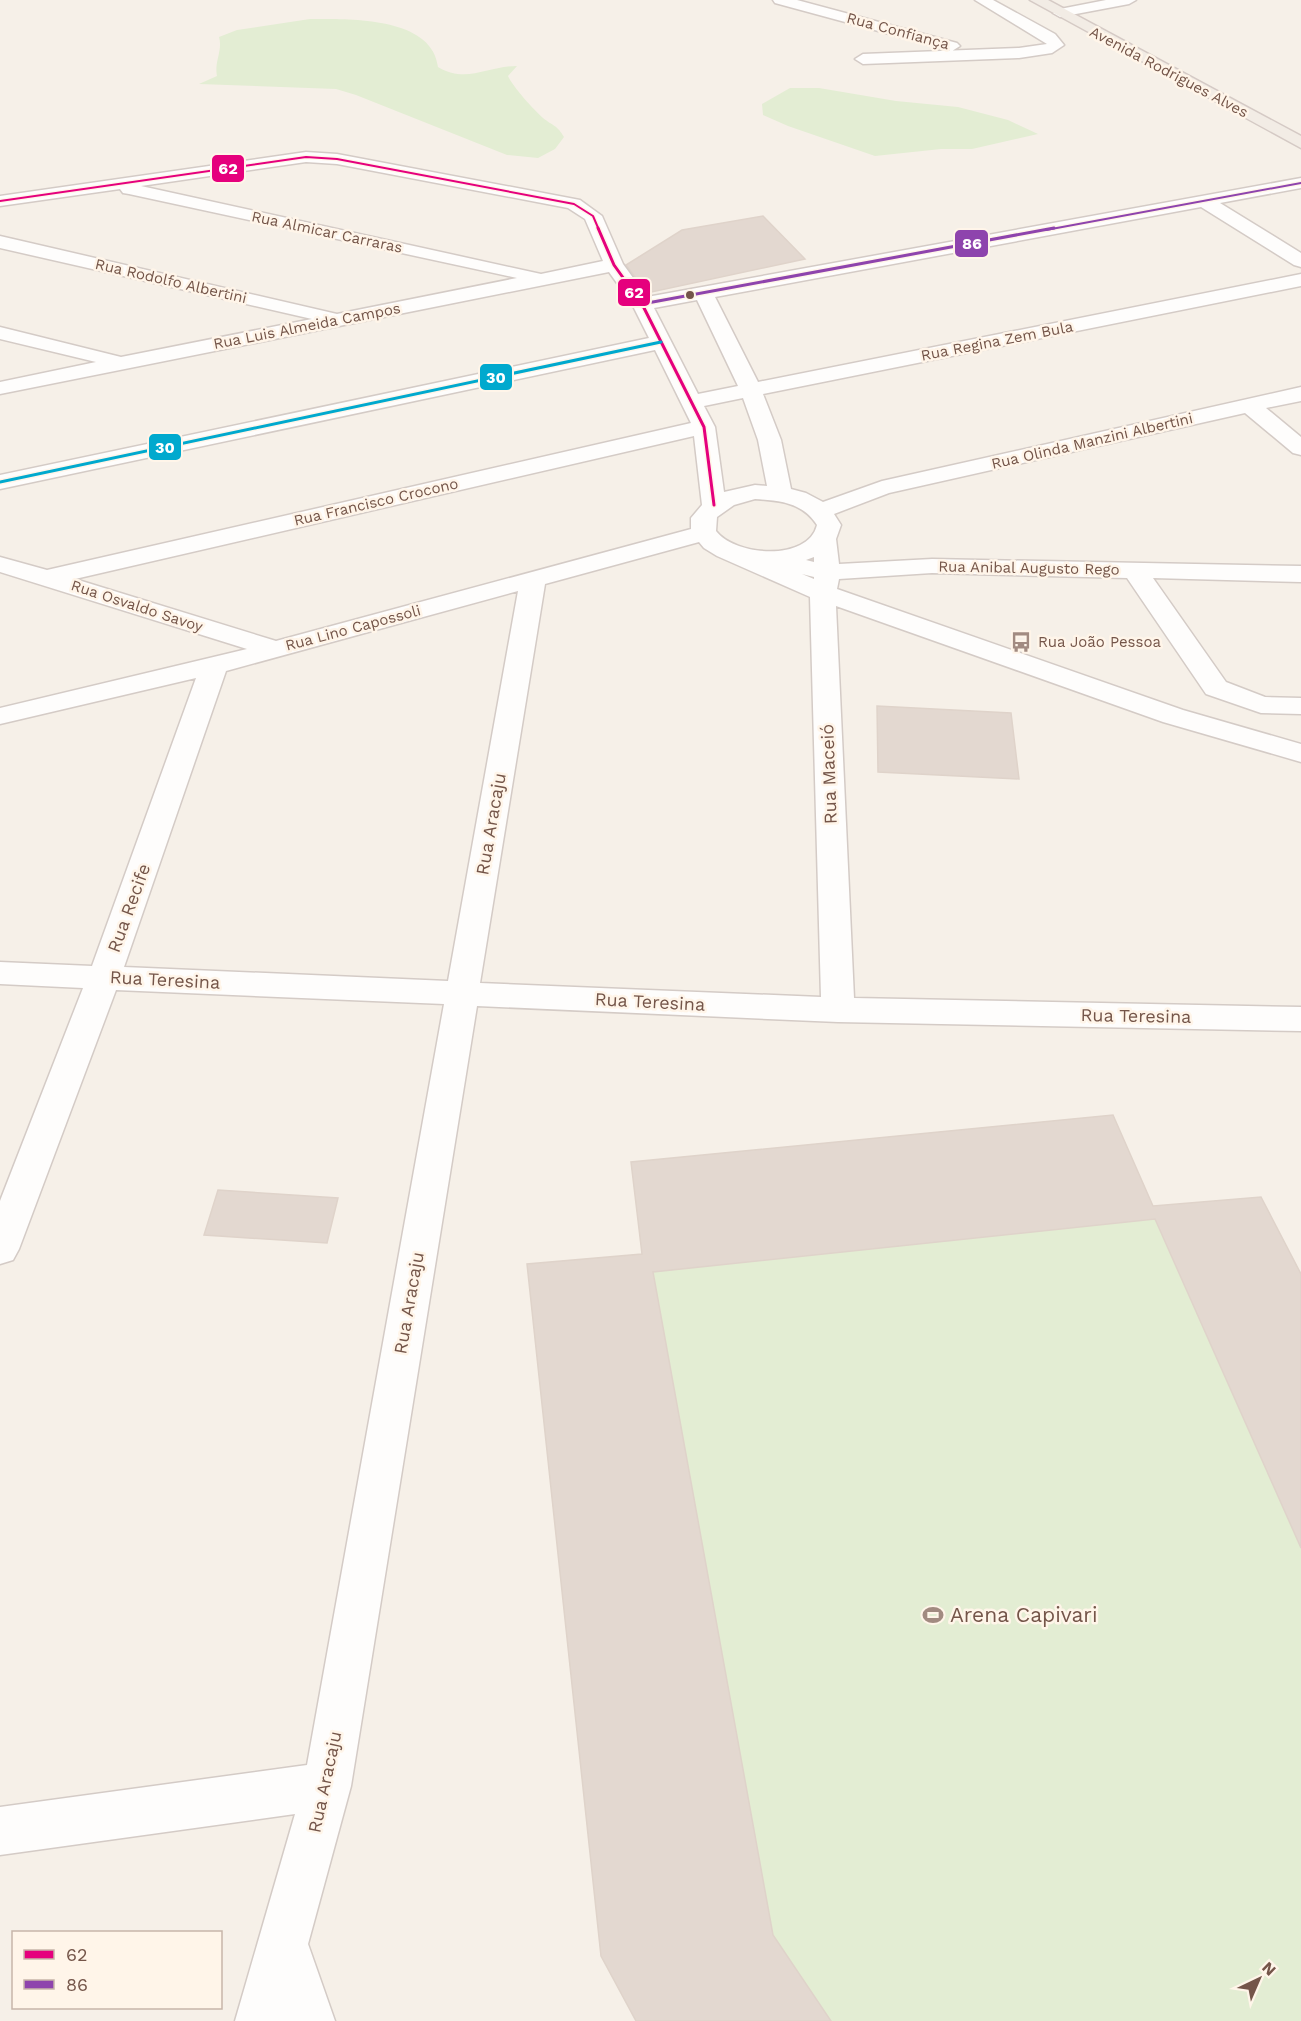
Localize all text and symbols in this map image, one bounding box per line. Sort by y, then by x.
street label: Rua Confiança [845,9,952,53]
street label: Avenida Rodrigues Alves [1087,23,1251,122]
line badge: 62 [211,154,245,183]
text: 62 [218,159,238,178]
street label: Rua Almicar Carraras [250,207,404,257]
line badge: 86 [954,229,989,258]
text: 86 [962,234,982,253]
street label: Rua Rodolfo Albertini [93,255,249,307]
line badge: 62 [617,278,651,307]
text: 62 [624,283,644,302]
unlabelled marker [684,289,696,301]
street label: Rua Luis Almeida Campos [212,299,402,353]
street label: Rua Regina Zem Bula [919,317,1075,365]
line badge: 30 [479,363,513,391]
text: 30 [486,368,506,387]
street label: Rua Olinda Manzini Albertini [990,409,1194,473]
line badge: 30 [148,433,182,461]
text: 30 [155,438,175,457]
street label: Rua Francisco Crocono [292,474,460,530]
street label: Rua Anibal Augusto Rego [938,557,1120,579]
street label: Rua Osvaldo Savoy [69,576,205,636]
street label: Rua Lino Capossoli [283,601,423,655]
bus stop icon: Rua João Pessoa [1009,630,1033,654]
place label: Rua João Pessoa [1038,633,1161,651]
street label: Rua Maceió [816,724,841,825]
street label: Rua Aracaju [471,771,510,877]
street label: Rua Recife [103,861,154,955]
street label: Rua Teresina [109,966,221,993]
street label: Rua Teresina [594,988,706,1015]
street label: Rua Teresina [1081,1004,1192,1027]
street label: Rua Aracaju [389,1250,428,1356]
place label: Arena Capivari [950,1602,1098,1627]
sports icon: Arena Capivari [921,1603,945,1627]
street label: Rua Aracaju [303,1729,346,1835]
legend [12,1931,222,2009]
text: 62 [66,1944,87,1965]
north arrow [1229,1949,1289,2009]
text: N [1258,1958,1280,1980]
text: 86 [66,1974,88,1995]

